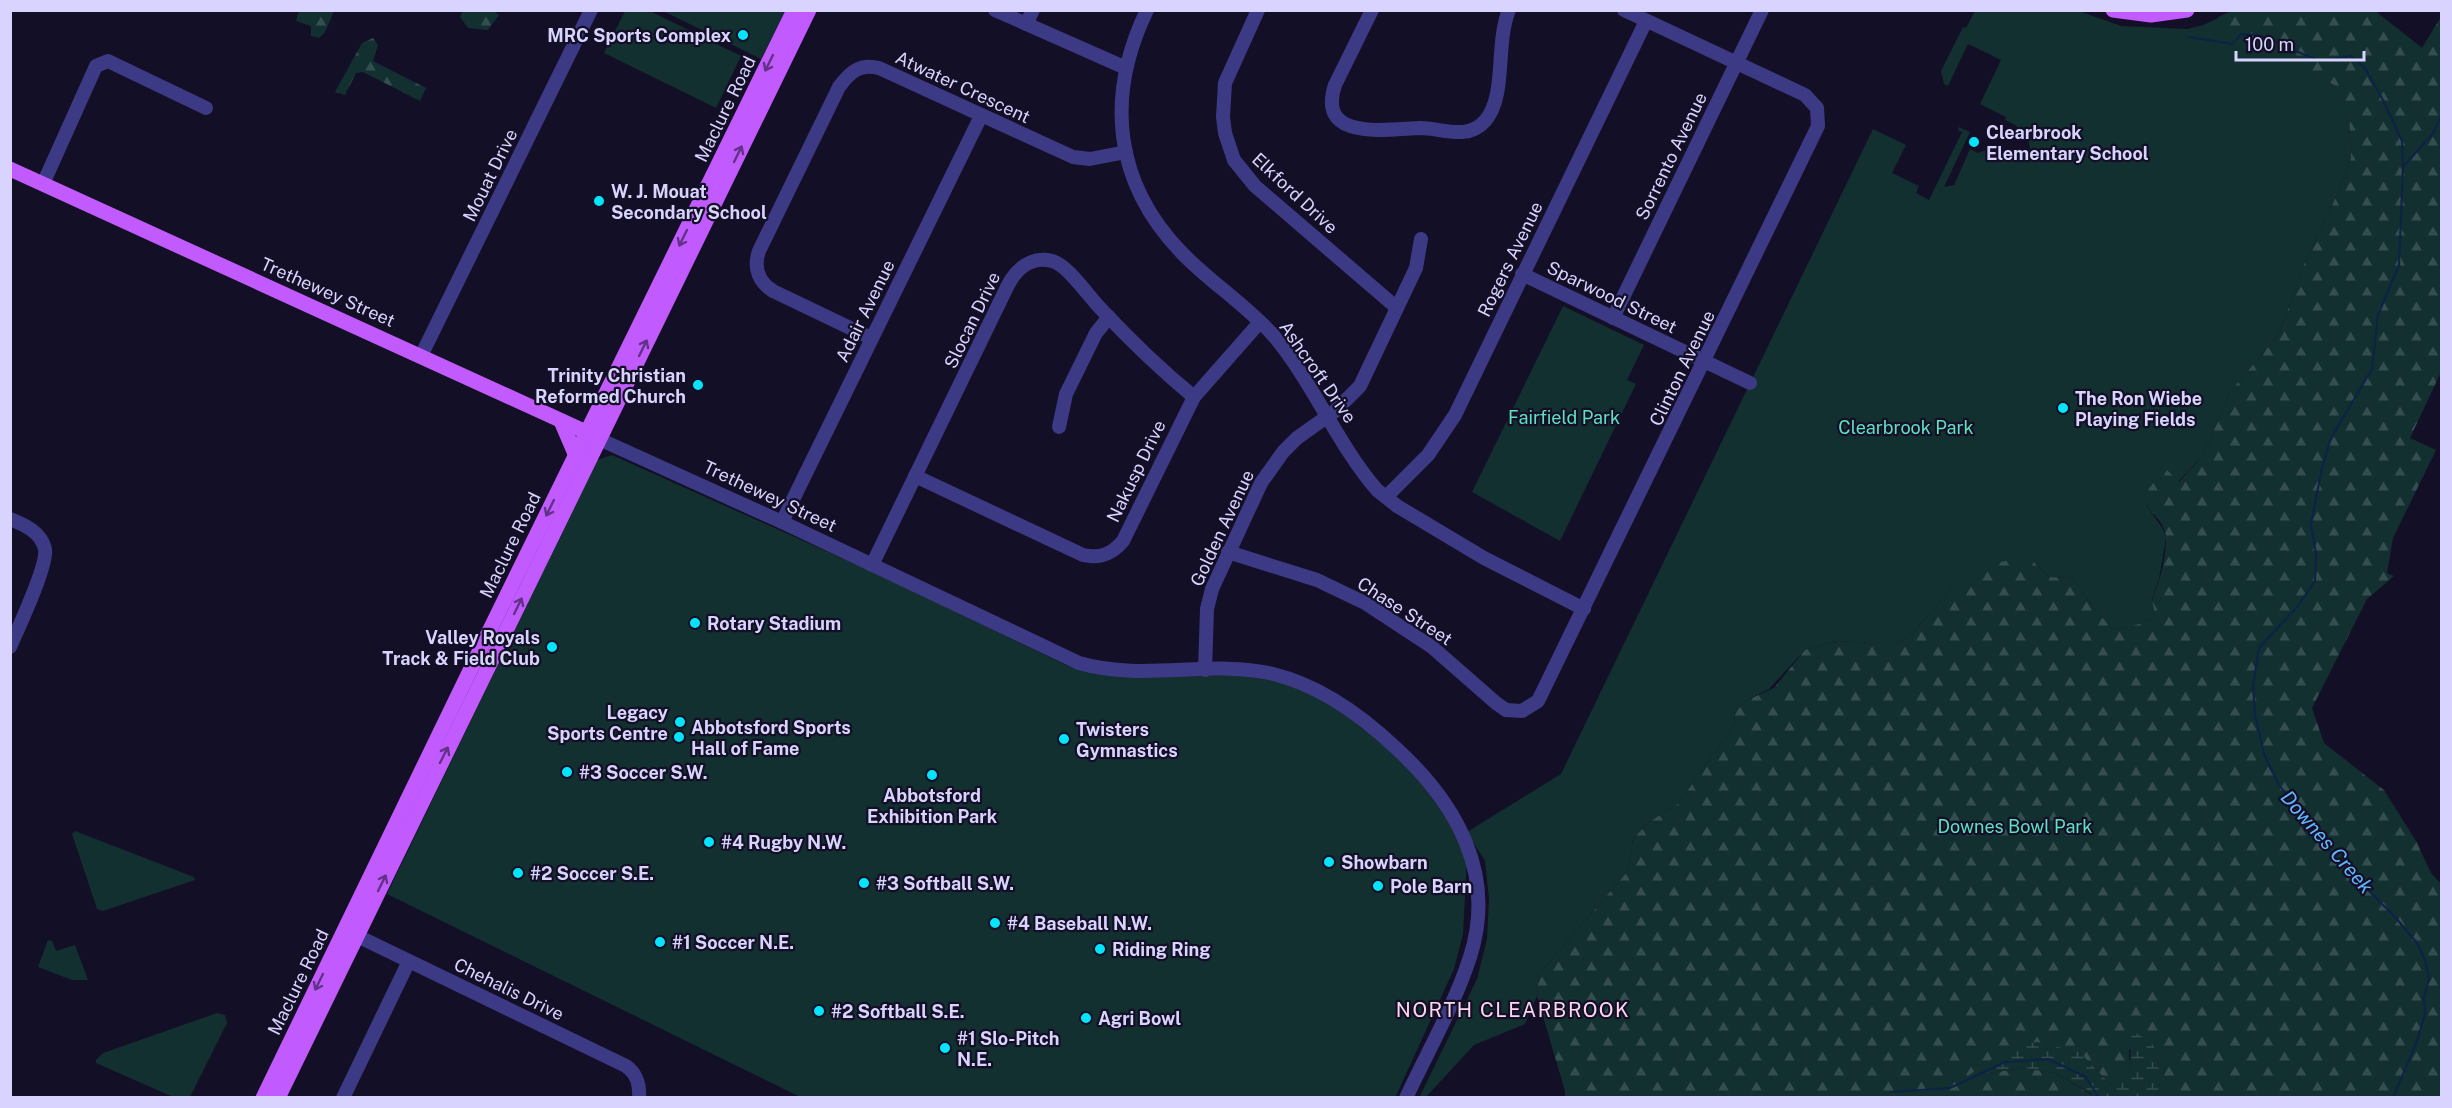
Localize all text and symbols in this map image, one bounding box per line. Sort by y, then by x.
scale bar [2236,24,2364,62]
place label: MRC Sports Complex [547,25,731,46]
marker: MRC Sports Complex [736,28,750,42]
text: 100 m [2245,34,2294,55]
street label: Atwater Crescent [892,47,1034,127]
street label: Maclure Road [690,53,760,165]
one-way arrow [762,54,774,72]
street label: Sorrento Avenue [1631,89,1711,223]
place label: Clearbrook Elementary School [1986,122,2149,164]
street label: Mouat Drive [459,125,521,225]
marker: Clearbrook Elementary School [1967,135,1981,149]
one-way arrow [733,146,745,164]
street label: Elkford Drive [1248,148,1342,238]
place label: W. J. Mouat Secondary School [611,181,767,223]
marker: W. J. Mouat Secondary School [592,194,606,208]
street label: Rogers Avenue [1473,198,1547,320]
one-way arrow [677,229,688,247]
street label: Trethewey Street [258,253,398,331]
street label: Adair Avenue [831,256,899,366]
street label: Sparwood Street [1544,256,1680,338]
street label: Slocan Drive [940,268,1004,372]
street label: Clinton Avenue [1645,307,1719,429]
street label: Ashcroft Drive [1275,317,1361,427]
one-way arrow [638,340,650,358]
place label: Trinity Christian Reformed Church [535,365,686,407]
marker: Trinity Christian Reformed Church [691,378,705,392]
place label: The Ron Wiebe Playing Fields [2075,388,2202,430]
marker: The Ron Wiebe Playing Fields [2056,401,2070,415]
park label: Fairfield Park [1508,407,1620,428]
street label: Nakusp Drive [1102,417,1170,525]
park label: Clearbrook Park [1838,417,1974,438]
street label: Trethewey Street [700,456,840,536]
street label: Golden Avenue [1186,467,1258,589]
street label: Maclure Road [475,489,545,601]
one-way arrow [543,499,555,517]
street label: Chase Street [1354,573,1456,649]
one-way arrow [513,597,524,615]
place label: Rotary Stadium [707,613,841,634]
marker: Rotary Stadium [688,616,702,630]
place label: Valley Royals Track & Field Club [382,627,540,669]
marker: Valley Royals Track & Field Club [545,640,559,654]
place label: Legacy Sports Centre [547,702,668,744]
marker: Legacy Sports Centre [673,715,687,729]
place label: Abbotsford Sports Hall of Fame [691,717,851,759]
place label: Twisters Gymnastics [1076,719,1178,761]
marker: Abbotsford Sports Hall of Fame [672,730,686,744]
marker: Twisters Gymnastics [1057,732,1071,746]
one-way arrow [438,747,450,764]
place label: #3 Soccer S.W. [579,762,708,783]
marker: #3 Soccer S.W. [560,765,574,779]
marker: Abbotsford Exhibition Park [925,768,939,782]
place label: Abbotsford Exhibition Park [867,785,998,827]
water label: Downes Creek [2276,786,2378,899]
park label: Downes Bowl Park [1938,816,2092,837]
place label: #4 Rugby N.W. [721,832,846,853]
marker: #4 Rugby N.W. [702,835,716,849]
place label: Showbarn [1341,852,1428,873]
marker: Showbarn [1322,855,1336,869]
place label: #2 Soccer S.E. [530,863,654,884]
marker: #2 Soccer S.E. [511,866,525,880]
place label: #3 Softball S.W. [876,873,1014,894]
one-way arrow [377,874,388,892]
marker: #3 Softball S.W. [857,876,871,890]
place label: Pole Barn [1390,876,1472,897]
marker: Pole Barn [1371,879,1385,893]
place label: #4 Baseball N.W. [1007,913,1152,934]
marker: #4 Baseball N.W. [988,916,1002,930]
street label: Maclure Road [263,926,333,1038]
place label: #1 Soccer N.E. [672,932,794,953]
marker: #1 Soccer N.E. [653,935,667,949]
place label: Riding Ring [1112,939,1211,960]
marker: Riding Ring [1093,942,1107,956]
street label: Chehalis Drive [451,953,567,1025]
one-way arrow [313,973,325,991]
district label: NORTH CLEARBROOK [1396,998,1630,1022]
place label: #2 Softball S.E. [831,1001,965,1022]
marker: #2 Softball S.E. [812,1004,826,1018]
place label: Agri Bowl [1098,1008,1181,1029]
marker: Agri Bowl [1079,1011,1093,1025]
place label: #1 Slo-Pitch N.E. [957,1028,1060,1070]
marker: #1 Slo-Pitch N.E. [938,1041,952,1055]

